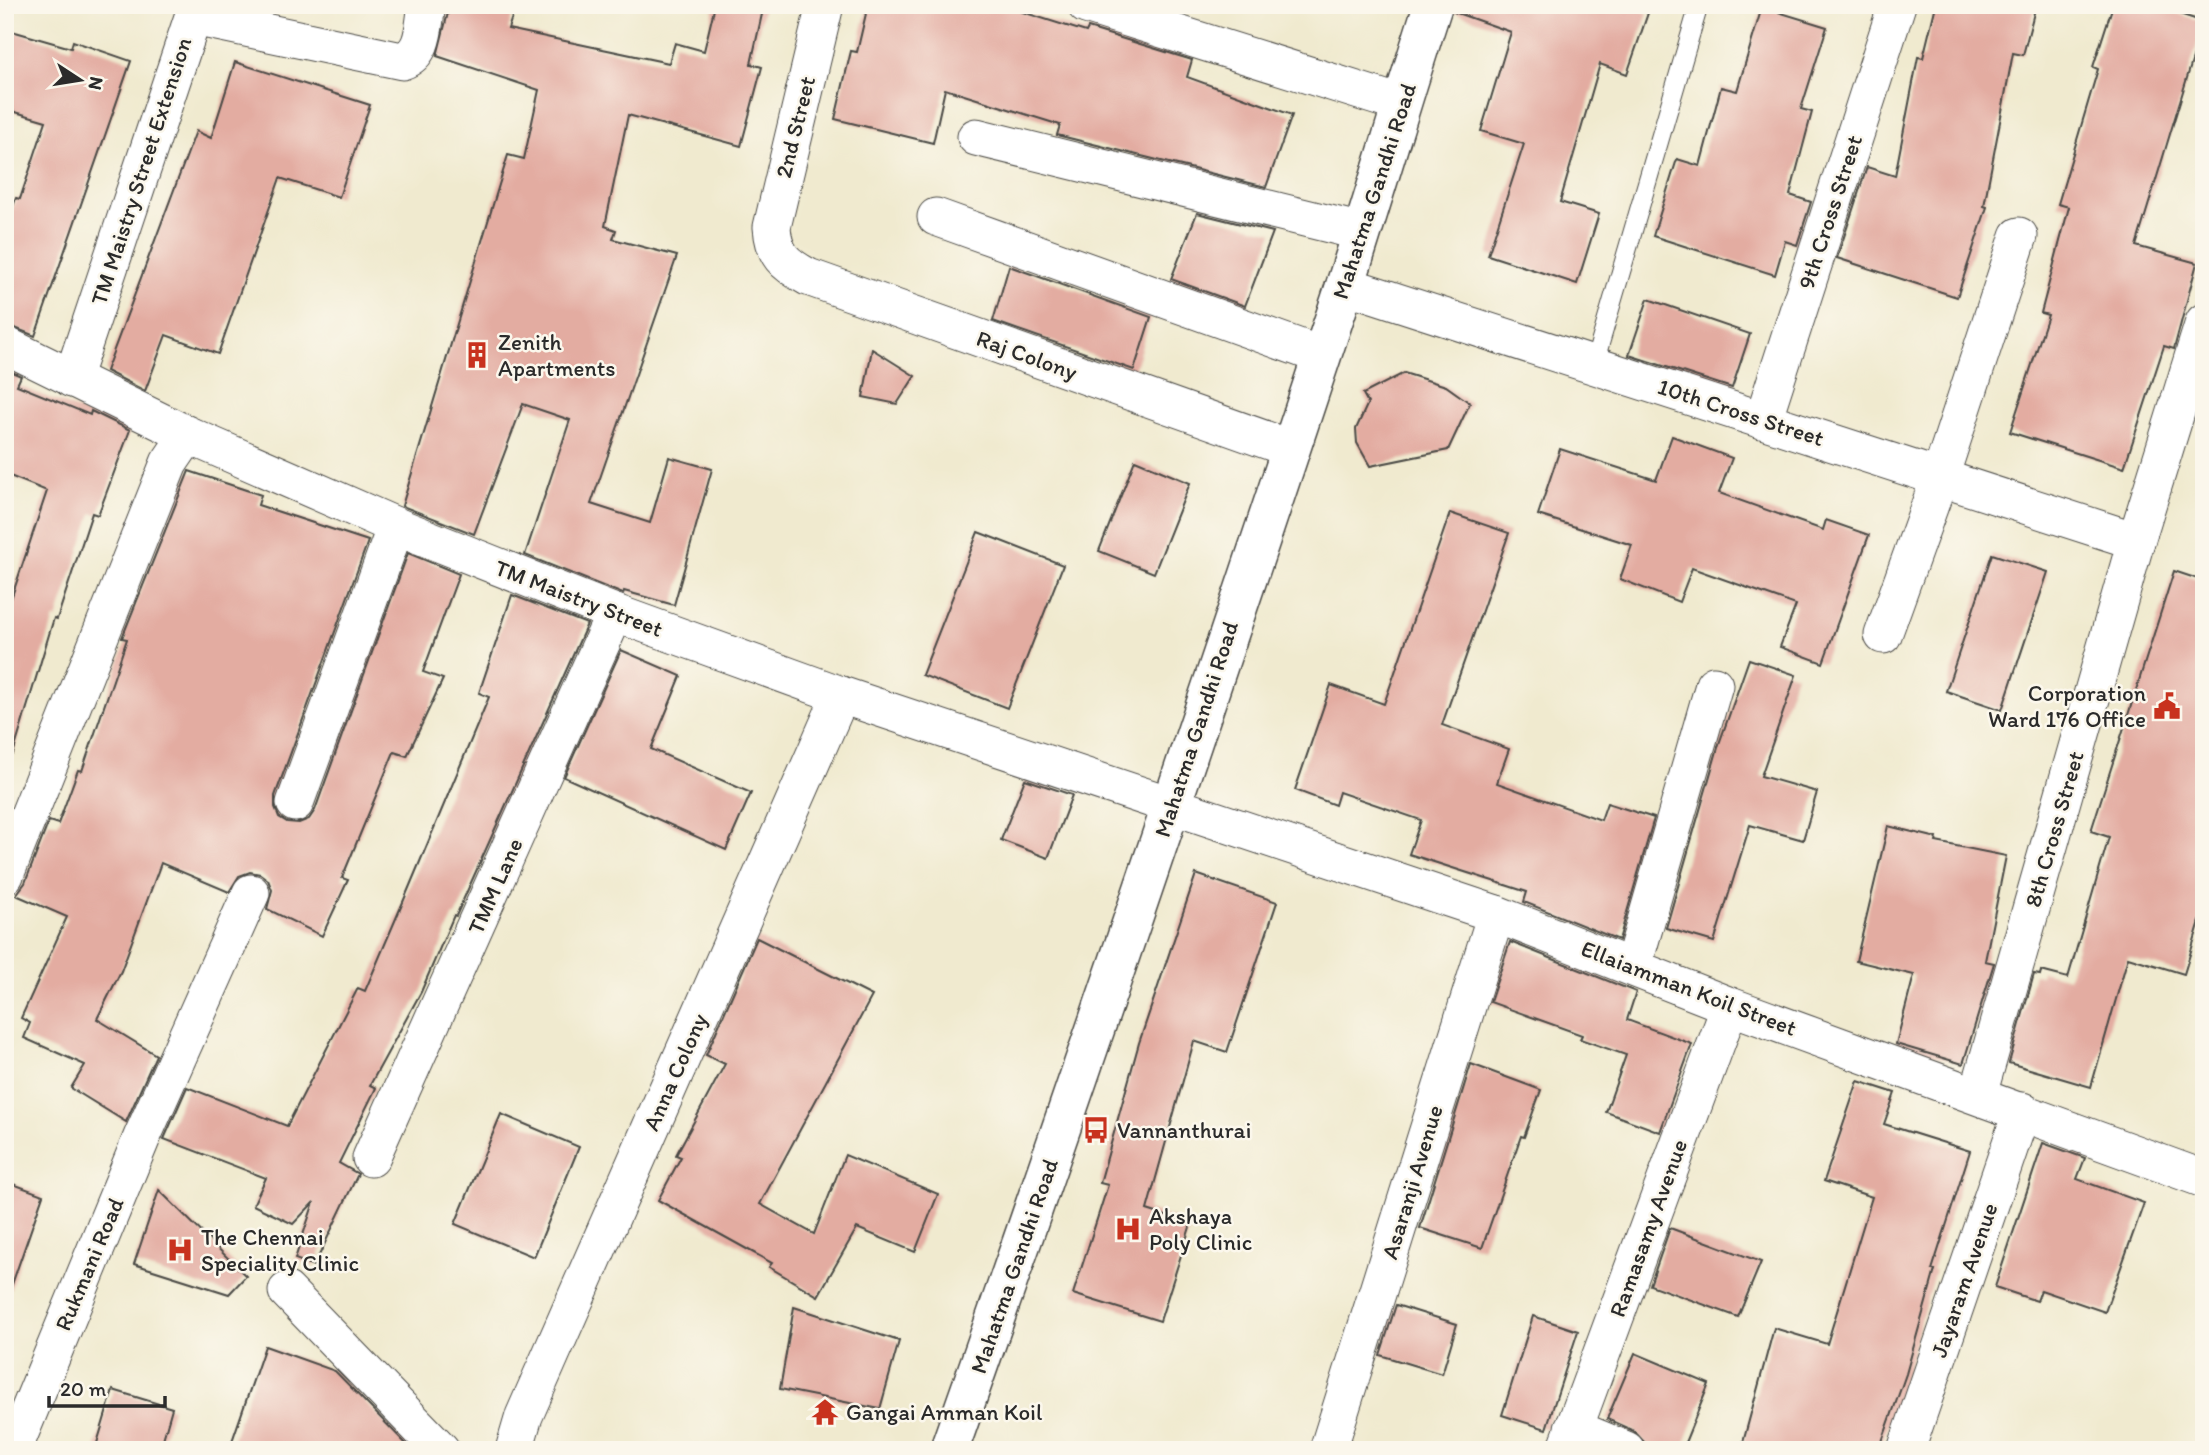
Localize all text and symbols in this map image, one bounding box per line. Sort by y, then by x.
street label: TM Maistry Street Extension [84,34,198,308]
north arrow [46,46,116,116]
street label: 2nd Street [769,73,821,181]
text: N [84,75,109,92]
street label: Mahatma Gandhi Road [1326,79,1422,303]
street label: 9th Cross Street [1792,131,1868,292]
street label: Raj Colony [973,324,1081,386]
place label: Zenith Apartments [498,328,616,382]
building icon: Zenith Apartments [462,340,492,370]
street label: 10th Cross Street [1654,372,1828,452]
street label: TM Maistry Street [491,553,667,643]
street label: Mahatma Gandhi Road [1148,617,1244,841]
place label: Corporation Ward 176 Office [1988,679,2146,733]
public building icon: Corporation Ward 176 Office [2152,691,2182,721]
street label: 8th Cross Street [2018,748,2090,910]
street label: TMM Lane [461,834,529,938]
street label: Ellaiamman Koil Street [1577,934,1801,1042]
street label: Anna Colony [637,1009,713,1135]
street label: Asaranji Avenue [1375,1102,1449,1262]
bus stop icon: Vannanthurai [1081,1115,1111,1145]
place label: Vannanthurai [1117,1116,1251,1144]
street label: Ramasamy Avenue [1603,1135,1693,1321]
street label: Mahatma Gandhi Road [964,1155,1064,1377]
street label: Rukmani Road [48,1193,130,1335]
street label: Jayaram Avenue [1924,1199,2004,1361]
place label: Akshaya Poly Clinic [1149,1202,1252,1256]
hospital icon: Akshaya Poly Clinic [1113,1214,1143,1244]
place label: The Chennai Speciality Clinic [201,1223,359,1277]
hospital icon: The Chennai Speciality Clinic [165,1235,195,1265]
scale bar [49,1364,164,1408]
text: 20 m [60,1376,107,1401]
temple icon: Gangai Amman Koil [810,1397,840,1427]
place label: Gangai Amman Koil [846,1398,1043,1426]

